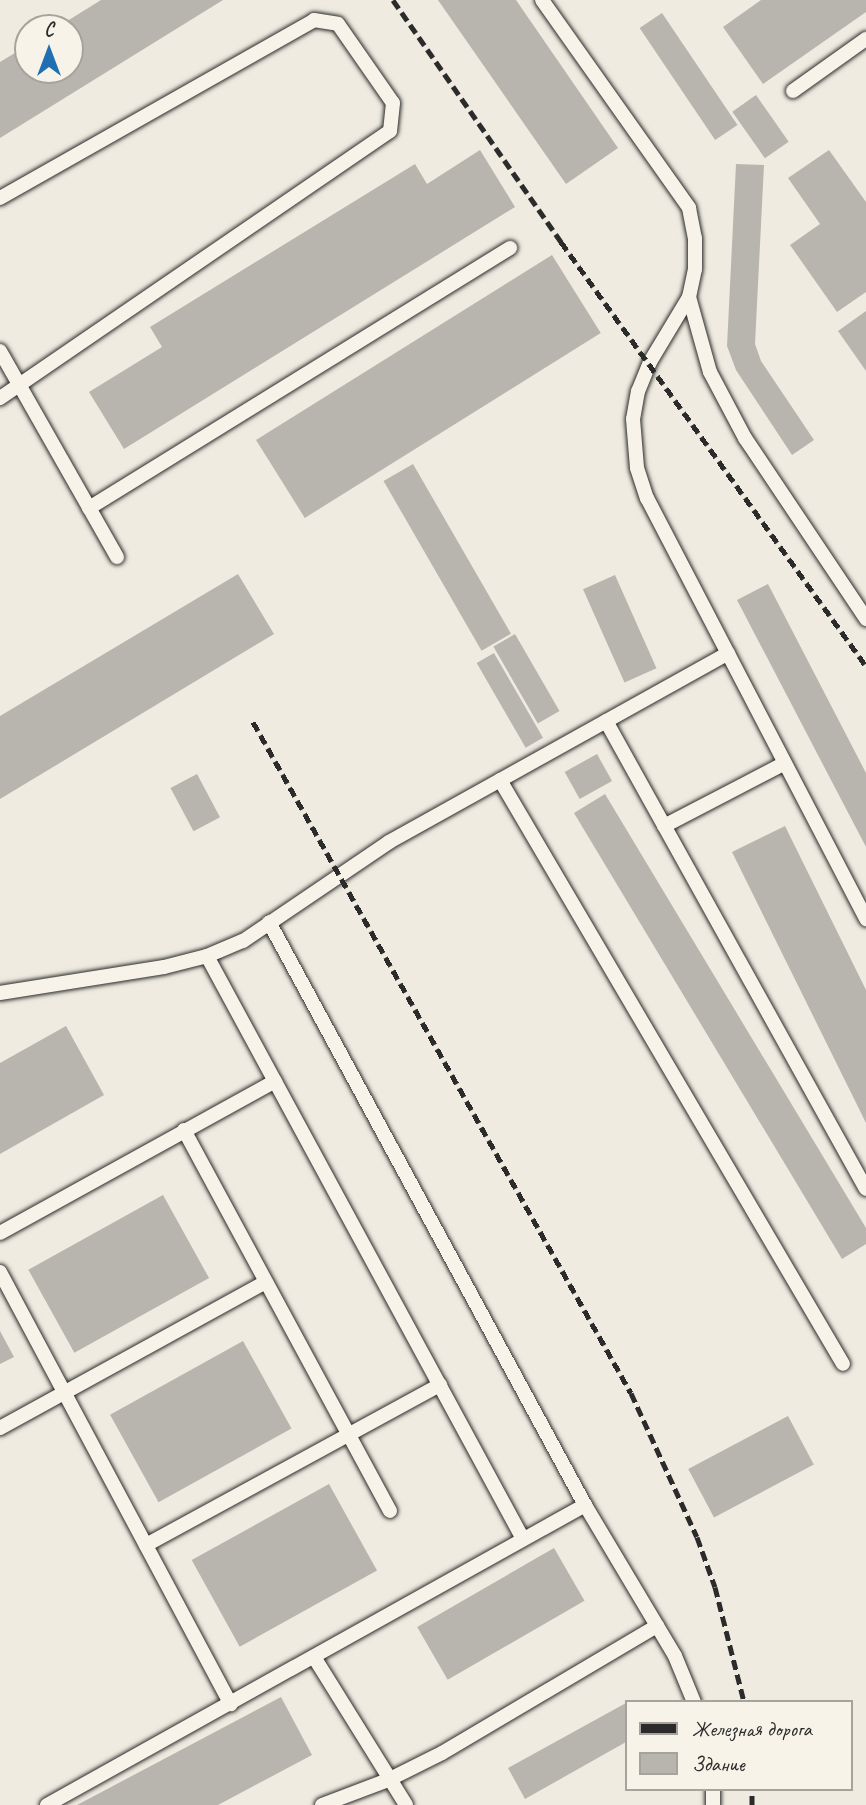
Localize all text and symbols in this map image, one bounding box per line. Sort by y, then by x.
north arrow [14,14,84,84]
text: С [44,18,54,42]
legend [624,1700,852,1791]
text: Железная дорога [692,1716,812,1742]
text: Здание [692,1751,745,1777]

